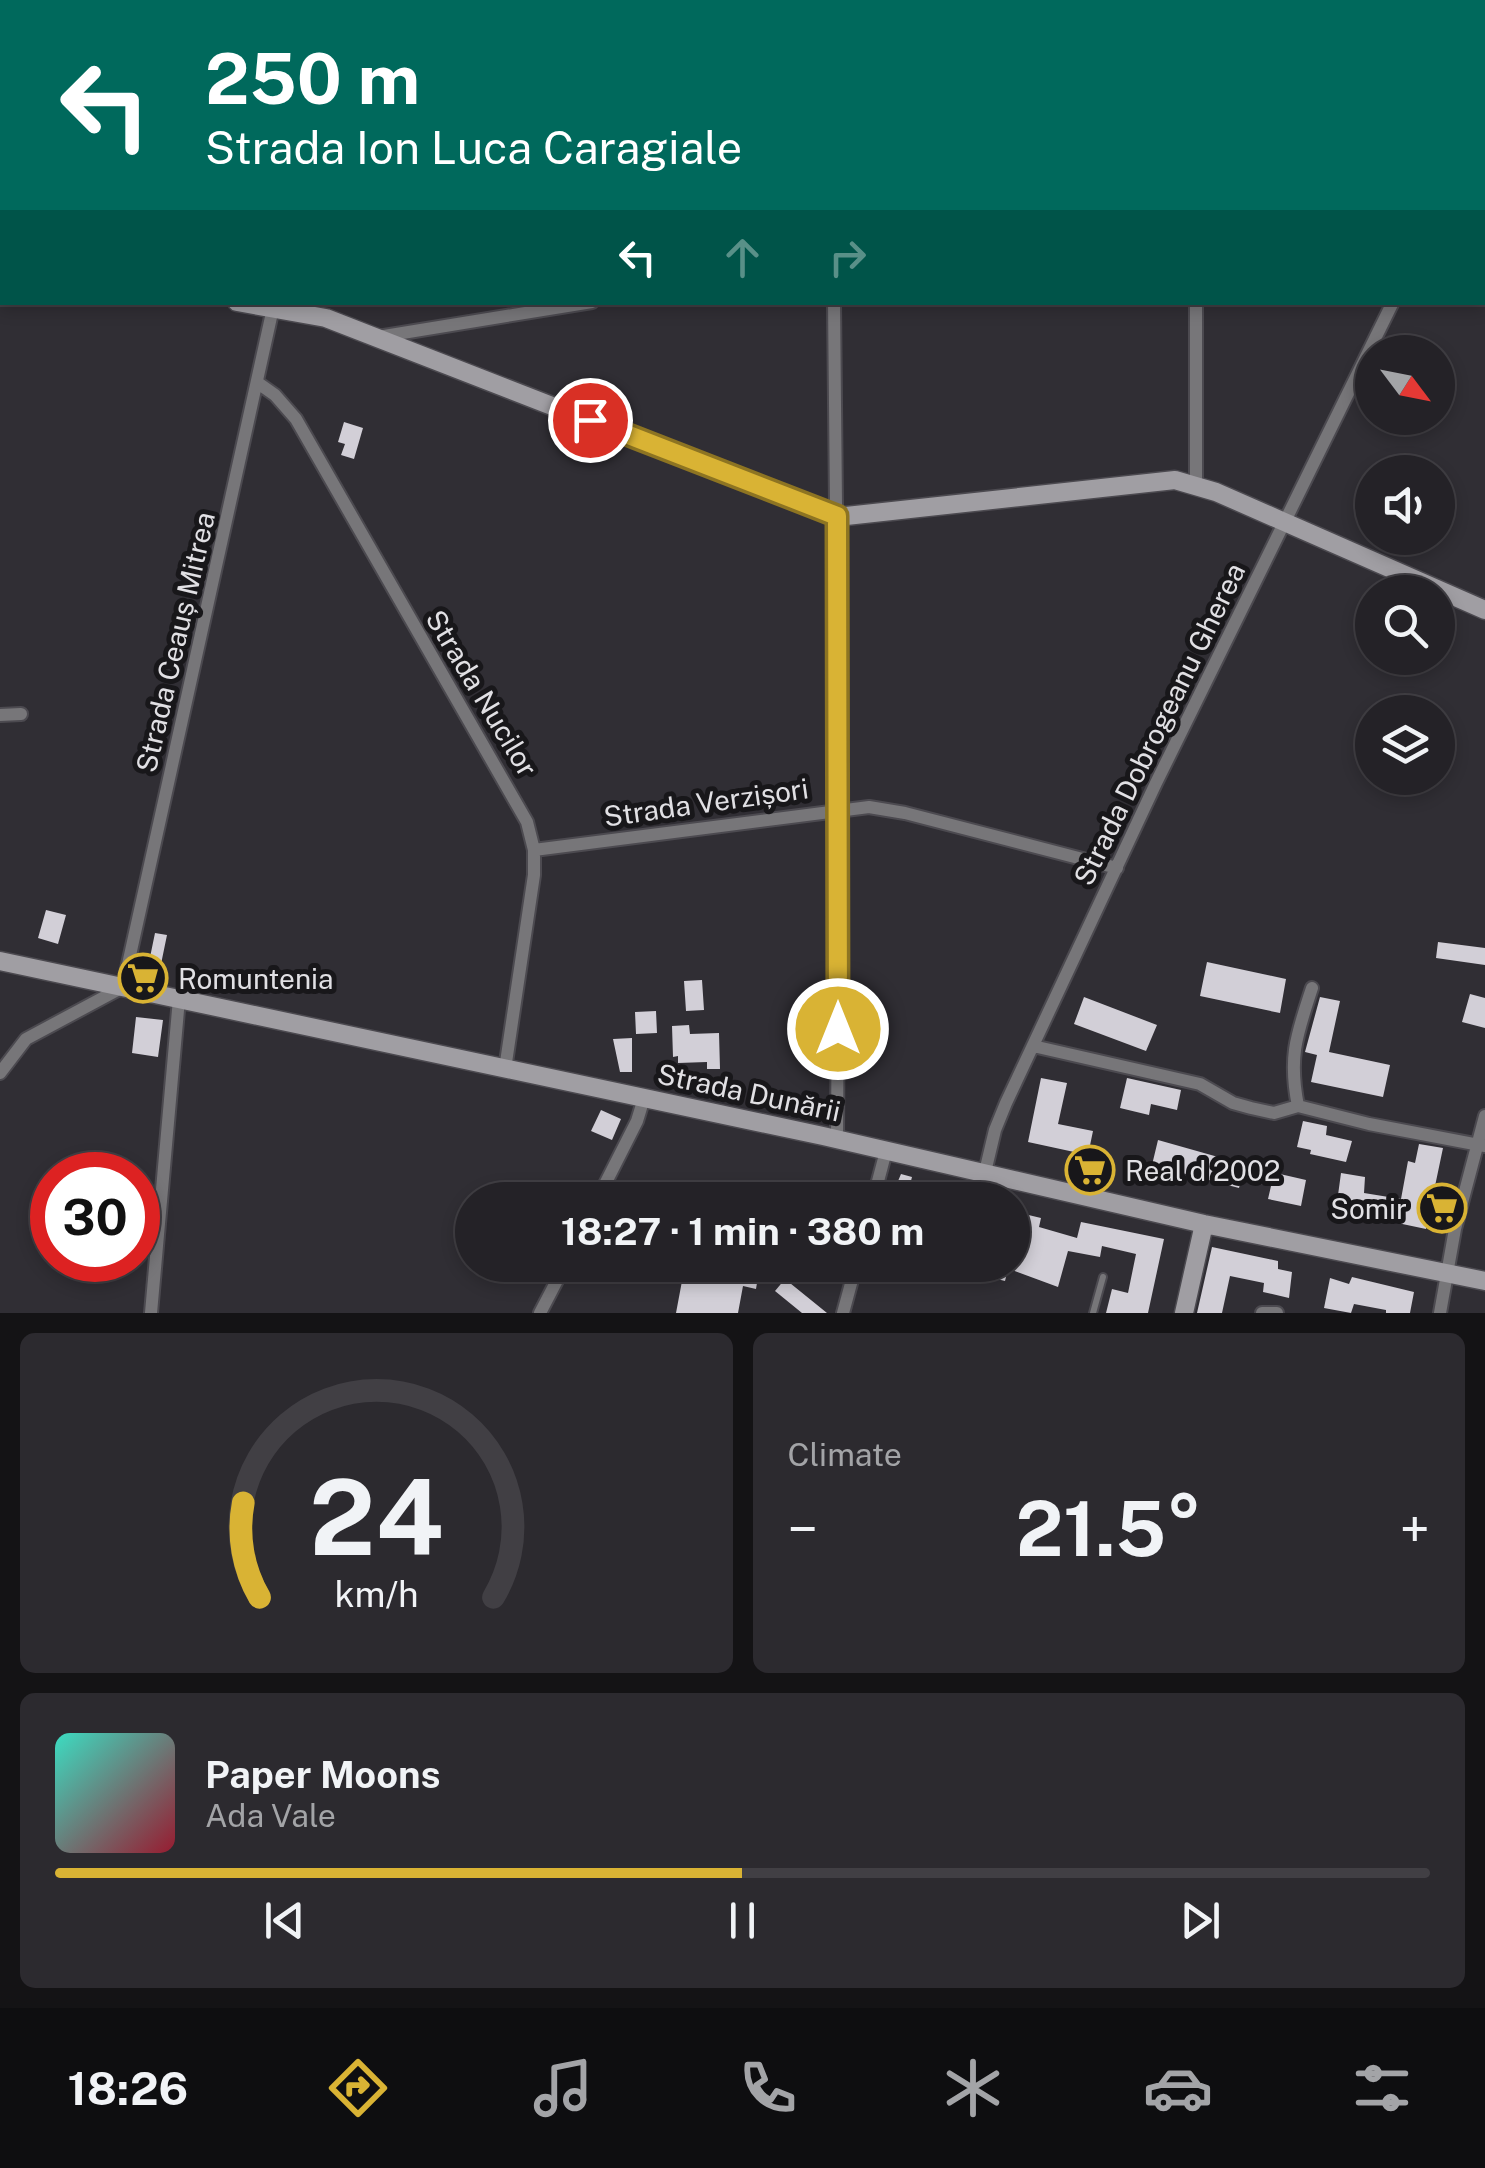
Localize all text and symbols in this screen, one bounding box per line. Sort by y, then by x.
text: 250 m [205,37,420,120]
icon: left [40,40,170,170]
text: Strada Ion Luca Caragiale [205,121,742,174]
icon: left [610,230,665,285]
icon: ahead [715,230,770,285]
icon: right [820,230,875,285]
north arrow [1355,335,1455,435]
map controls [1355,335,1455,795]
pin [548,378,633,463]
icon: arrive [563,393,618,448]
button: sound [1355,455,1455,555]
street label: Strada Ceauș Mitrea [129,509,221,775]
street label: Strada Dobrogeanu Gherea [1067,558,1251,890]
button: search [1355,575,1455,675]
street label: Strada Nucilor [419,604,545,782]
button: layers [1355,695,1455,795]
street label: Strada Verzișori [602,771,810,833]
supermarket icon: Romuntenia [117,952,169,1004]
place label: Romuntenia [178,962,333,995]
position arrow [786,977,890,1081]
street label: Strada Dunării [654,1056,844,1128]
supermarket icon: Real d 2002 [1064,1144,1116,1196]
speed limit sign: 30 [30,1152,160,1282]
place label: Real d 2002 [1125,1154,1281,1187]
supermarket icon: Somir [1416,1182,1468,1234]
place label: Somir [1330,1192,1407,1225]
text: 18:27 · 1 min · 380 m [561,1209,924,1254]
text: Climate [788,1436,902,1473]
text: 24 [309,1456,443,1578]
text: 21.5° [1016,1485,1202,1573]
text: − [788,1497,818,1561]
text: + [1400,1497,1430,1561]
text: km/h [334,1573,418,1615]
text: Paper Moons [205,1752,440,1797]
text: Ada Vale [205,1797,336,1834]
icon: previous [257,1893,312,1948]
icon: pause [715,1893,770,1948]
icon: next [1173,1893,1228,1948]
icon: directions [323,2053,393,2123]
icon: music [528,2053,598,2123]
icon: phone [733,2053,803,2123]
icon: climate [938,2053,1008,2123]
icon: car [1143,2053,1213,2123]
icon: filters [1347,2053,1417,2123]
text: 18:26 [67,2062,188,2115]

